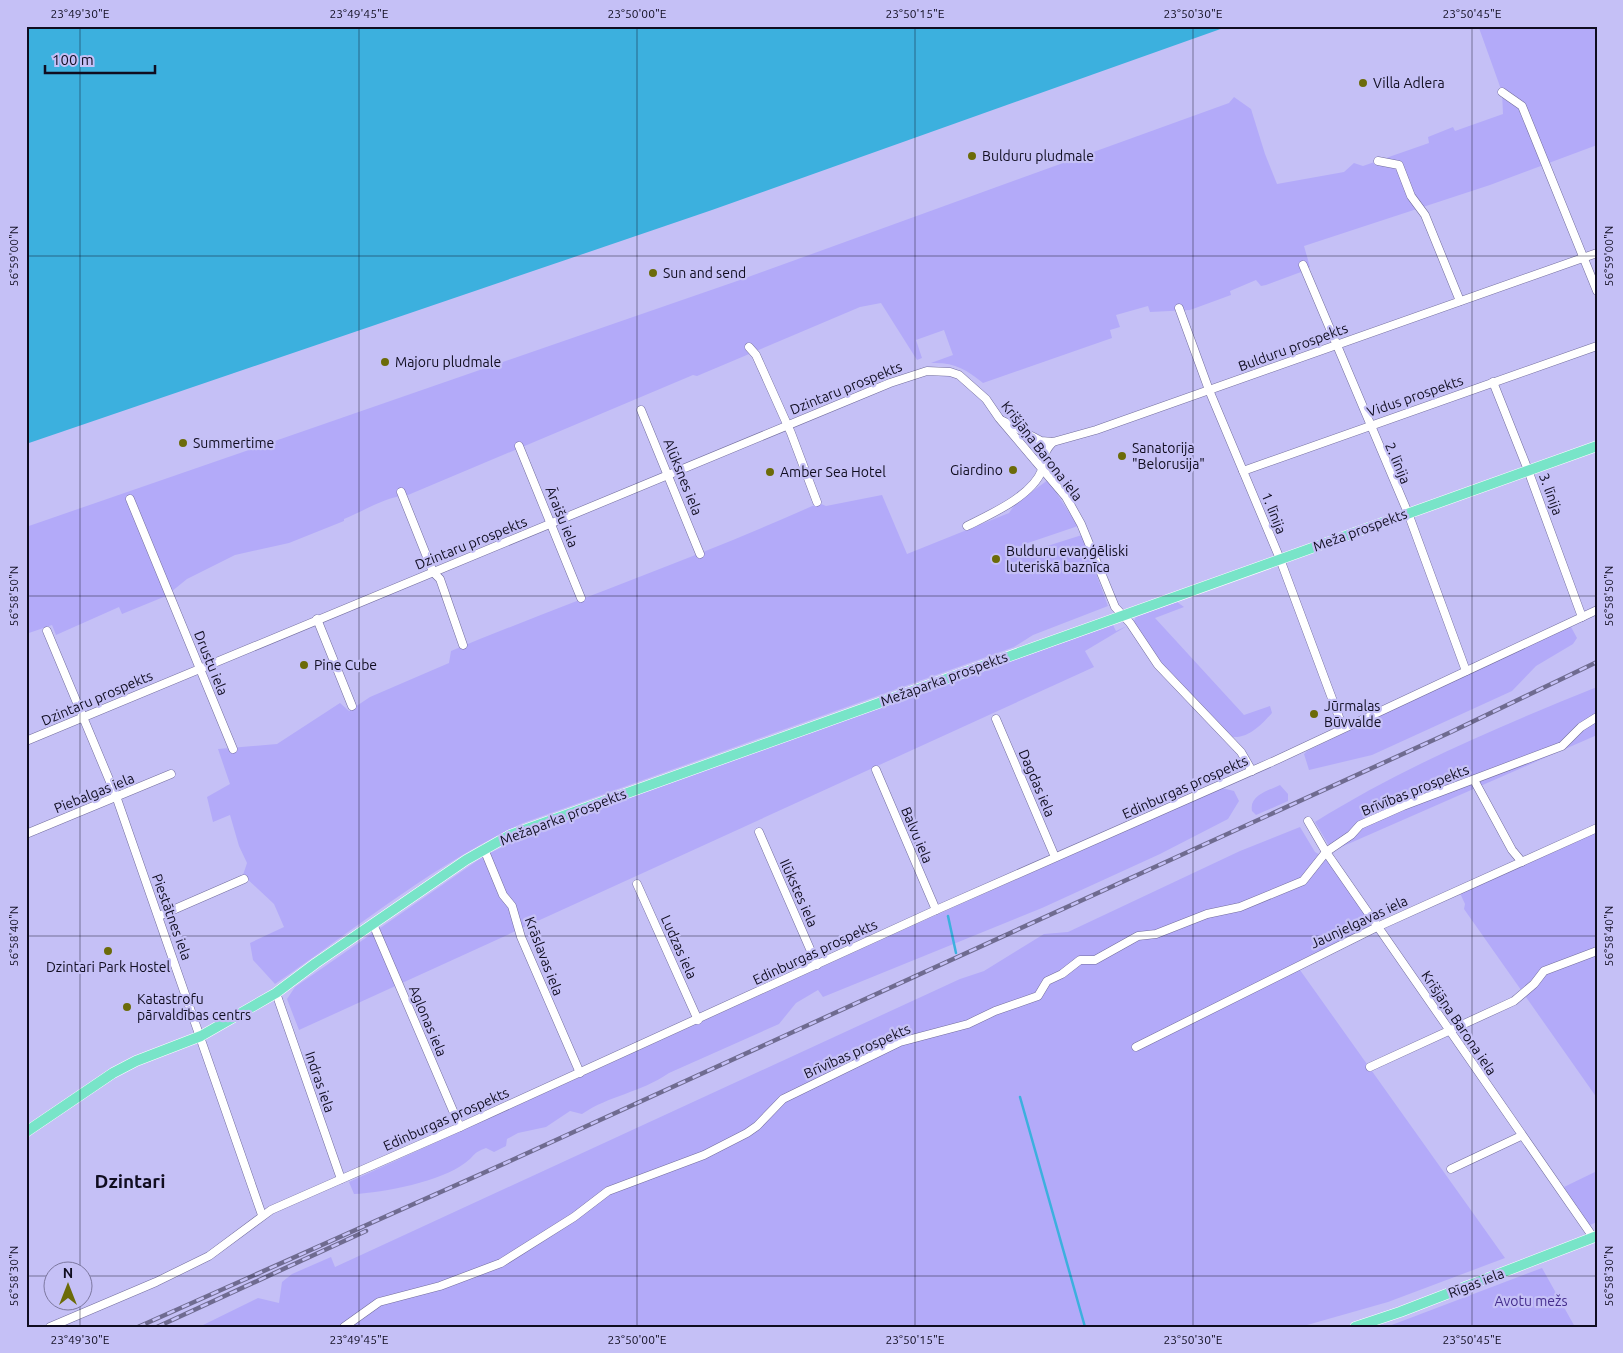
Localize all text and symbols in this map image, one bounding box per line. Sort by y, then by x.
text: 23°49'30"E [51,7,110,20]
text: 23°49'45"E [330,7,389,20]
text: 23°50'00"E [608,7,667,20]
text: 23°50'15"E [886,7,945,20]
text: 23°50'30"E [1164,7,1223,20]
text: 23°50'45"E [1443,7,1502,20]
scale bar [45,42,155,74]
text: 100 m [52,51,94,68]
place label: Villa Adlera [1373,75,1445,91]
marker: Villa Adlera [1357,77,1369,89]
place label: Bulduru pludmale [982,148,1094,164]
marker: Bulduru pludmale [966,150,978,162]
text: 56°59'00"N [7,226,20,286]
text: 56°59'00"N [1602,226,1615,286]
place label: Sun and send [663,265,746,281]
marker: Sun and send [647,267,659,279]
street label: Bulduru prospekts [1236,320,1350,374]
place label: Majoru pludmale [395,354,501,370]
marker: Majoru pludmale [379,356,391,368]
street label: Dzintaru prospekts [788,358,904,418]
street label: Vidus prospekts [1365,372,1465,420]
street label: Krišjāņa Barona iela [998,398,1086,504]
place label: Summertime [193,435,274,451]
street label: Alūksnes iela [660,436,706,518]
marker: Summertime [177,437,189,449]
place label: Sanatorija "Belorusija" [1132,440,1205,472]
street label: 2. līnija [1382,440,1414,486]
marker: Sanatorija "Belorusija" [1116,450,1128,462]
place label: Giardino [950,462,1003,478]
place label: Amber Sea Hotel [780,464,886,480]
marker: Giardino [1007,464,1019,476]
marker: Amber Sea Hotel [764,466,776,478]
street label: 3. līnija [1536,471,1566,517]
street label: Āraišu iela [543,484,581,550]
street label: 1. līnija [1258,490,1290,536]
street label: Meža prospekts [1311,506,1409,554]
street label: Dzintaru prospekts [413,513,529,573]
place label: Bulduru evaņģēliski luteriskā baznīca [1006,543,1128,575]
marker: Bulduru evaņģēliski luteriskā baznīca [990,553,1002,565]
text: 56°58'50"N [7,566,20,626]
text: 56°58'50"N [1602,566,1615,626]
street label: Drustu iela [191,628,231,698]
street label: Mežaparka prospekts [878,649,1010,709]
place label: Pine Cube [314,657,377,673]
marker: Pine Cube [298,659,310,671]
street label: Dzintaru prospekts [39,667,155,729]
place label: Jūrmalas Būvvalde [1324,698,1382,730]
marker: Jūrmalas Būvvalde [1308,708,1320,720]
street label: Dagdas iela [1016,747,1058,819]
street label: Edinburgas prospekts [1120,752,1250,822]
street label: Brīvības prospekts [1359,761,1471,819]
street label: Piebalgas iela [52,770,136,816]
street label: Mežaparka prospekts [498,786,628,848]
street label: Balvu iela [898,804,936,866]
street label: Ilūkstes iela [777,856,821,930]
street label: Piestātnes iela [149,872,195,962]
street label: Jaunjelgavas iela [1308,892,1410,952]
text: 56°58'40"N [7,906,20,966]
text: 56°58'40"N [1602,906,1615,966]
street label: Ludzas iela [658,913,700,981]
street label: Krāslavas iela [522,914,566,998]
street label: Edinburgas prospekts [750,916,880,988]
marker: Dzintari Park Hostel [102,945,114,957]
place label: Dzintari Park Hostel [46,959,170,975]
street label: Krišjāņa Barona iela [1418,968,1500,1078]
street label: Aglonas iela [406,983,450,1059]
place label: Katastrofu pārvaldības centrs [137,991,251,1023]
marker: Katastrofu pārvaldības centrs [121,1001,133,1013]
street label: Brīvības prospekts [801,1020,913,1082]
street label: Indras iela [302,1049,338,1115]
street label: Edinburgas prospekts [381,1084,511,1154]
district label: Dzintari [95,1170,165,1192]
text: 56°58'30"N [7,1246,20,1306]
text: 56°58'30"N [1602,1246,1615,1306]
north arrow [42,1260,92,1310]
text: N [63,1265,73,1281]
street label: Rīgas iela [1446,1265,1506,1301]
park label: Avotu mežs [1495,1293,1567,1309]
text: 23°49'30"E [51,1333,110,1346]
text: 23°49'45"E [330,1333,389,1346]
text: 23°50'00"E [608,1333,667,1346]
text: 23°50'15"E [886,1333,945,1346]
text: 23°50'30"E [1164,1333,1223,1346]
text: 23°50'45"E [1443,1333,1502,1346]

